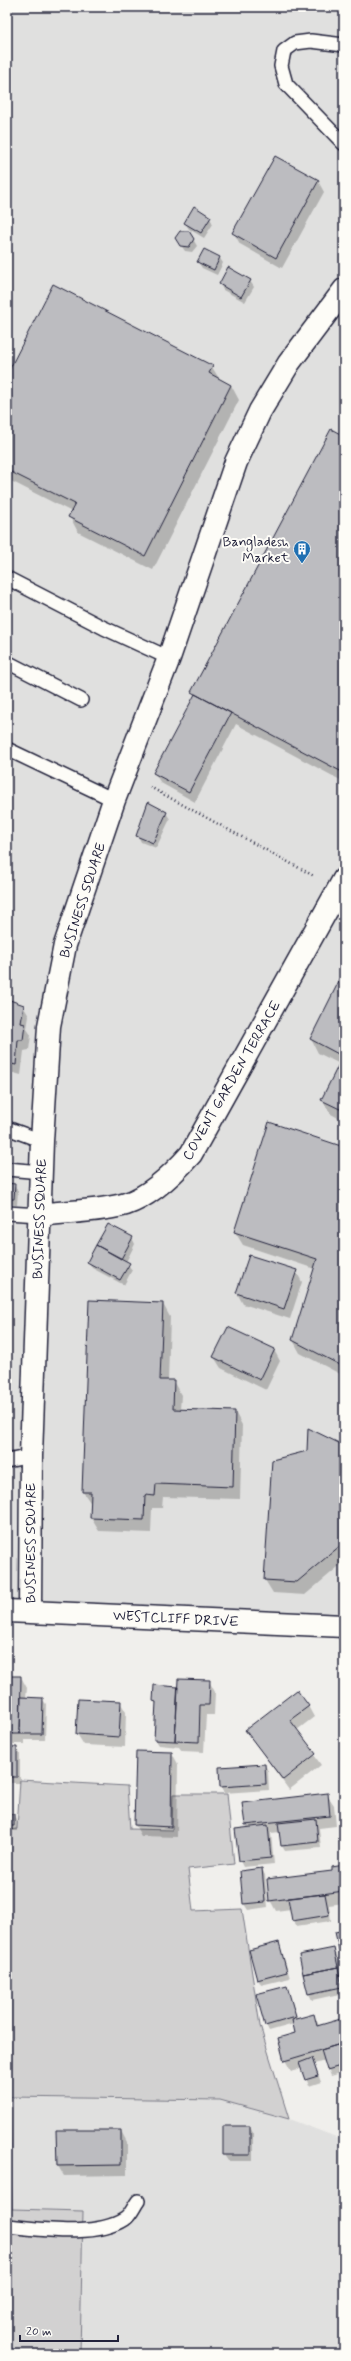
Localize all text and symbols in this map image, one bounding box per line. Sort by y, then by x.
place label: Bangladesh Market [223,533,290,567]
building icon: Bangladesh Market [292,539,312,564]
street label: BUSINESS SQUARE [56,840,110,960]
street label: COVENT GARDEN TERRACE [179,997,285,1164]
street label: BUSINESS SQUARE [29,1159,51,1279]
street label: BUSINESS SQUARE [22,1483,40,1603]
street label: WESTCLIFF DRIVE [113,1607,239,1631]
scale bar [20,2317,118,2343]
text: 20 m [26,2324,52,2340]

